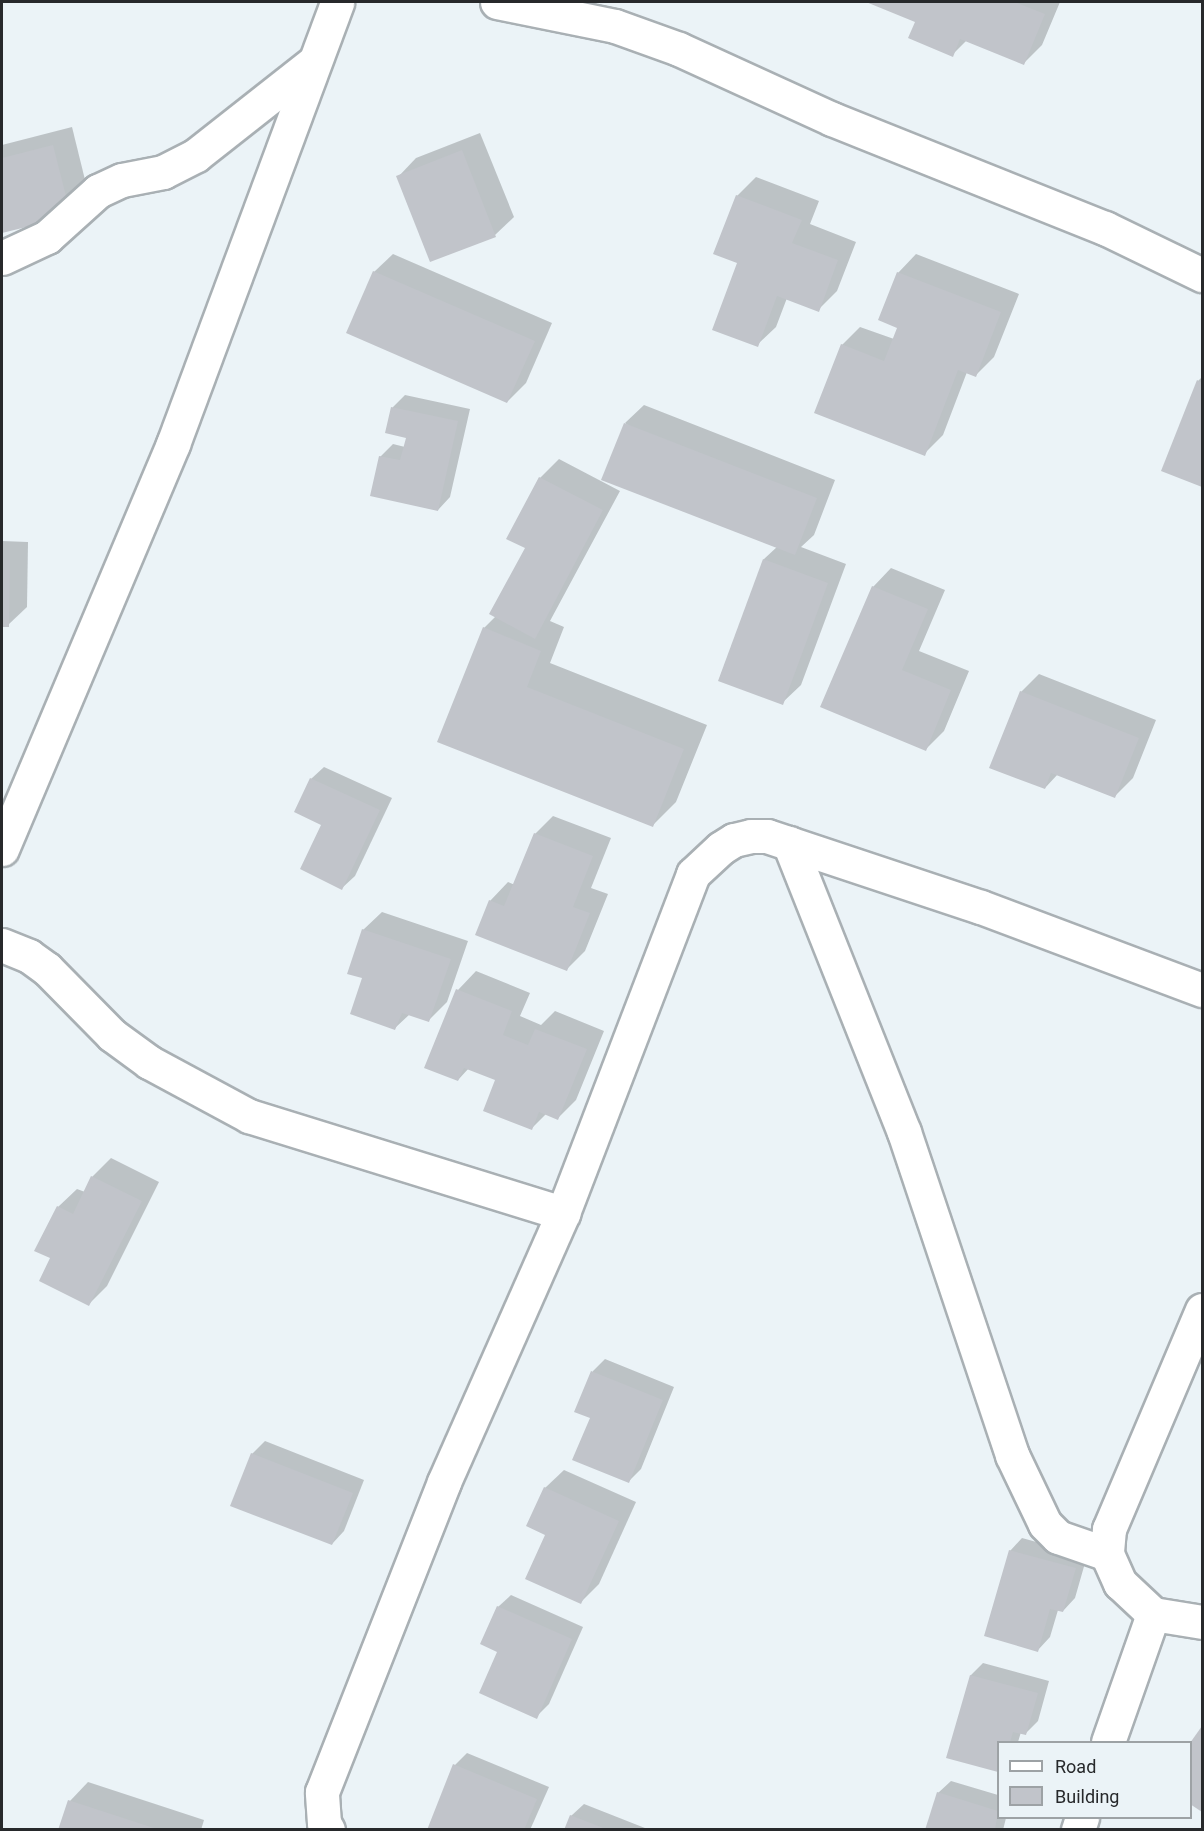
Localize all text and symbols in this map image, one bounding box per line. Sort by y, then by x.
legend [997,1741,1192,1819]
text: Road [1055,1756,1096,1777]
text: Building [1055,1786,1119,1807]

